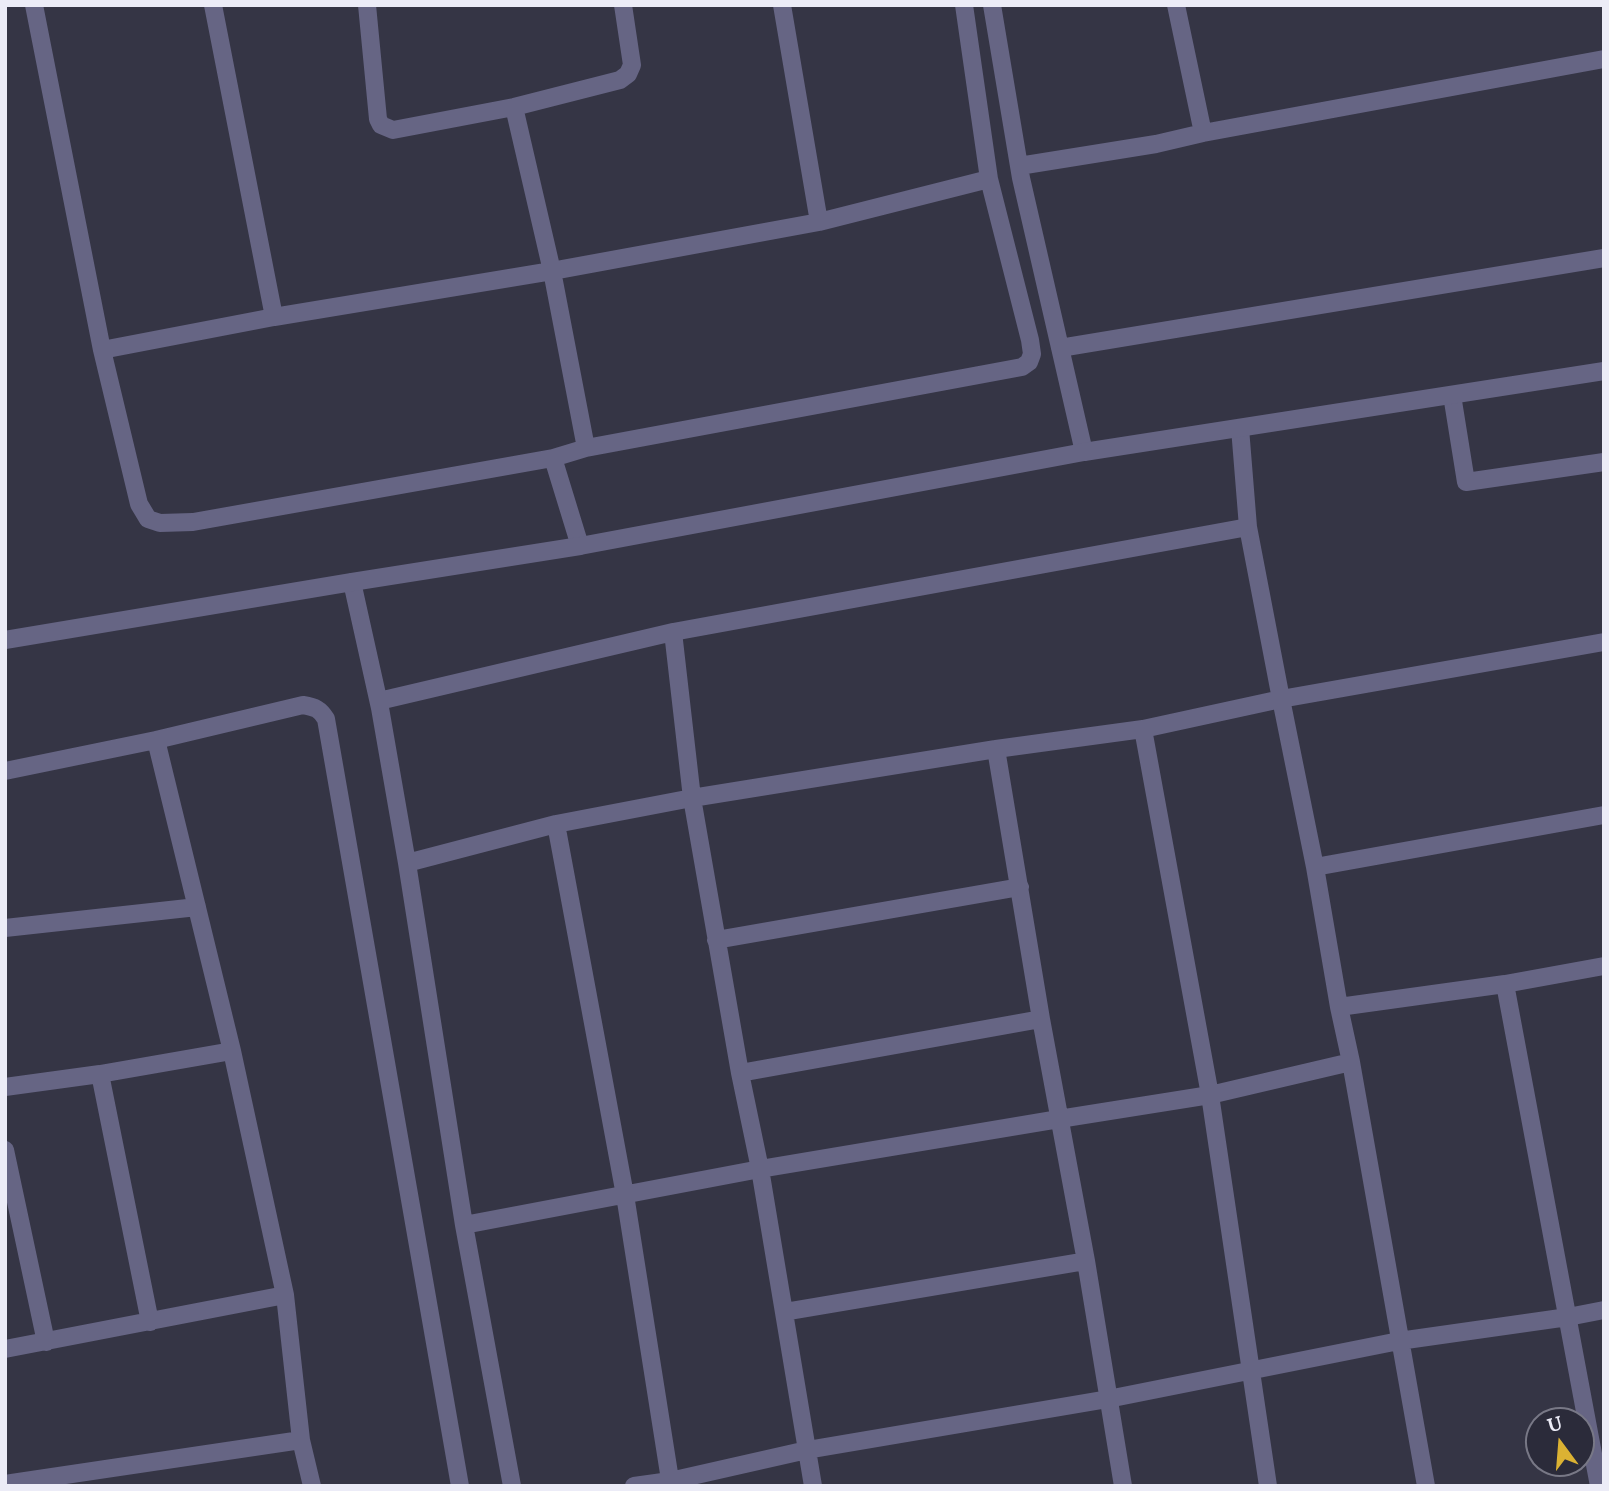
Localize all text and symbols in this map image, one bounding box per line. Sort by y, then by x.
north arrow [1525,1407,1595,1477]
text: U [1545,1410,1565,1437]

